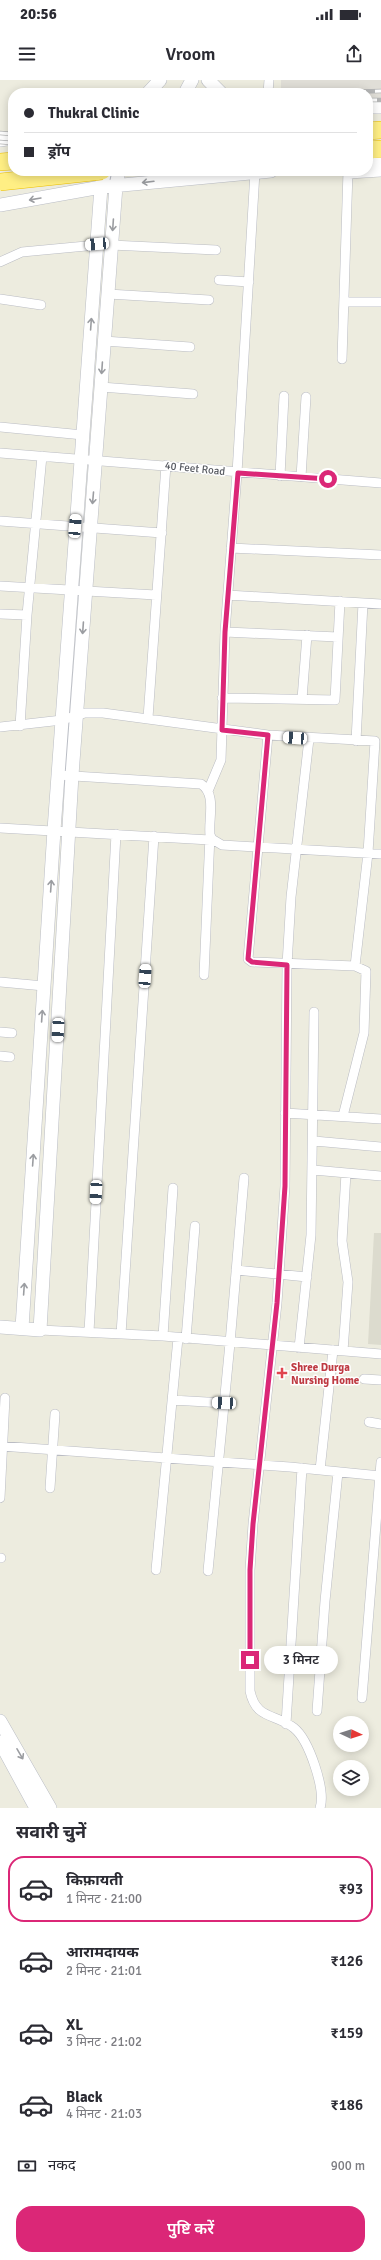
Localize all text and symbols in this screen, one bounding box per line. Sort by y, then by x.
text: 20:56 [20,5,57,23]
icon: menu [16,43,38,65]
text: Vroom [165,43,216,65]
icon: share [343,43,365,65]
text: Thukral Clinic [48,104,139,122]
text: ड्रॉप [48,142,70,160]
one-way arrow [142,178,155,186]
one-way arrow [29,195,42,203]
one-way arrow [109,218,116,231]
car [85,237,109,251]
one-way arrow [87,318,94,331]
one-way arrow [99,361,106,374]
street label: 40 Feet Road [164,459,226,478]
route start [319,470,337,488]
one-way arrow [89,491,96,504]
car [68,514,82,538]
one-way arrow [79,621,86,634]
car [283,731,307,745]
one-way arrow [47,880,54,893]
car [138,964,152,988]
one-way arrow [39,1010,46,1023]
car [51,1018,65,1042]
one-way arrow [29,1154,36,1167]
car [89,1180,103,1204]
one-way arrow [21,1283,28,1296]
place label: Shree Durga Nursing Home [291,1361,360,1387]
marker: Shree Durga Nursing Home [276,1367,288,1379]
car [212,1396,236,1410]
callout: 3 मिनट [264,1646,338,1674]
route end [241,1651,259,1669]
text: 3 मिनट [283,1652,319,1668]
north arrow [333,1716,369,1752]
map controls [333,1716,369,1796]
one-way arrow [16,1748,24,1760]
button: layers [333,1760,369,1796]
text: सवारी चुनें [16,1821,86,1843]
icon: car [18,1871,54,1907]
text: किफ़ायती [66,1871,123,1889]
text: ₹93 [339,1880,363,1898]
text: 1 मिनट · 21:00 [66,1891,142,1907]
icon: car [18,1943,54,1979]
text: आरामदायक [66,1943,139,1961]
text: ₹126 [331,1952,363,1970]
text: 2 मिनट · 21:01 [66,1963,142,1979]
icon: car [18,2015,54,2051]
text: XL [66,2016,83,2034]
text: ₹159 [331,2024,363,2042]
text: 3 मिनट · 21:02 [66,2034,142,2050]
icon: car [18,2087,54,2123]
text: Black [66,2088,103,2106]
text: ₹186 [331,2096,363,2114]
text: 4 मिनट · 21:03 [66,2106,142,2122]
icon: cash [16,2155,38,2177]
text: नकद [48,2156,76,2174]
text: 900 m [331,2158,365,2174]
button: पुष्टि करें [16,2206,365,2252]

